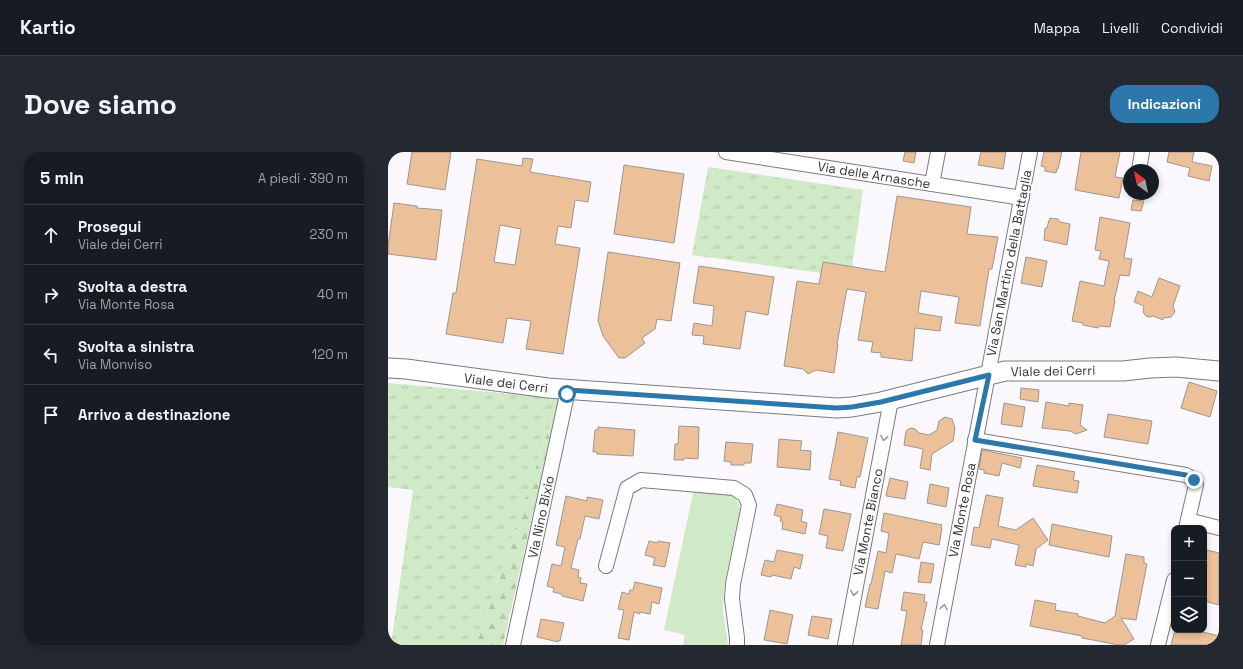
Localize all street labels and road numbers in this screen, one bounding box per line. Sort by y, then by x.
street label: Via delle Arnasche [816,158,932,192]
street label: Via San Martino della Battaglia [983,168,1036,358]
street label: Viale dei Cerri [1011,362,1095,380]
street label: Viale dei Cerri [463,369,549,397]
street label: Via Monte Rosa [944,461,980,559]
street label: Via Monte Bianco [849,467,887,577]
street label: Via Nino Bixio [524,474,558,560]

